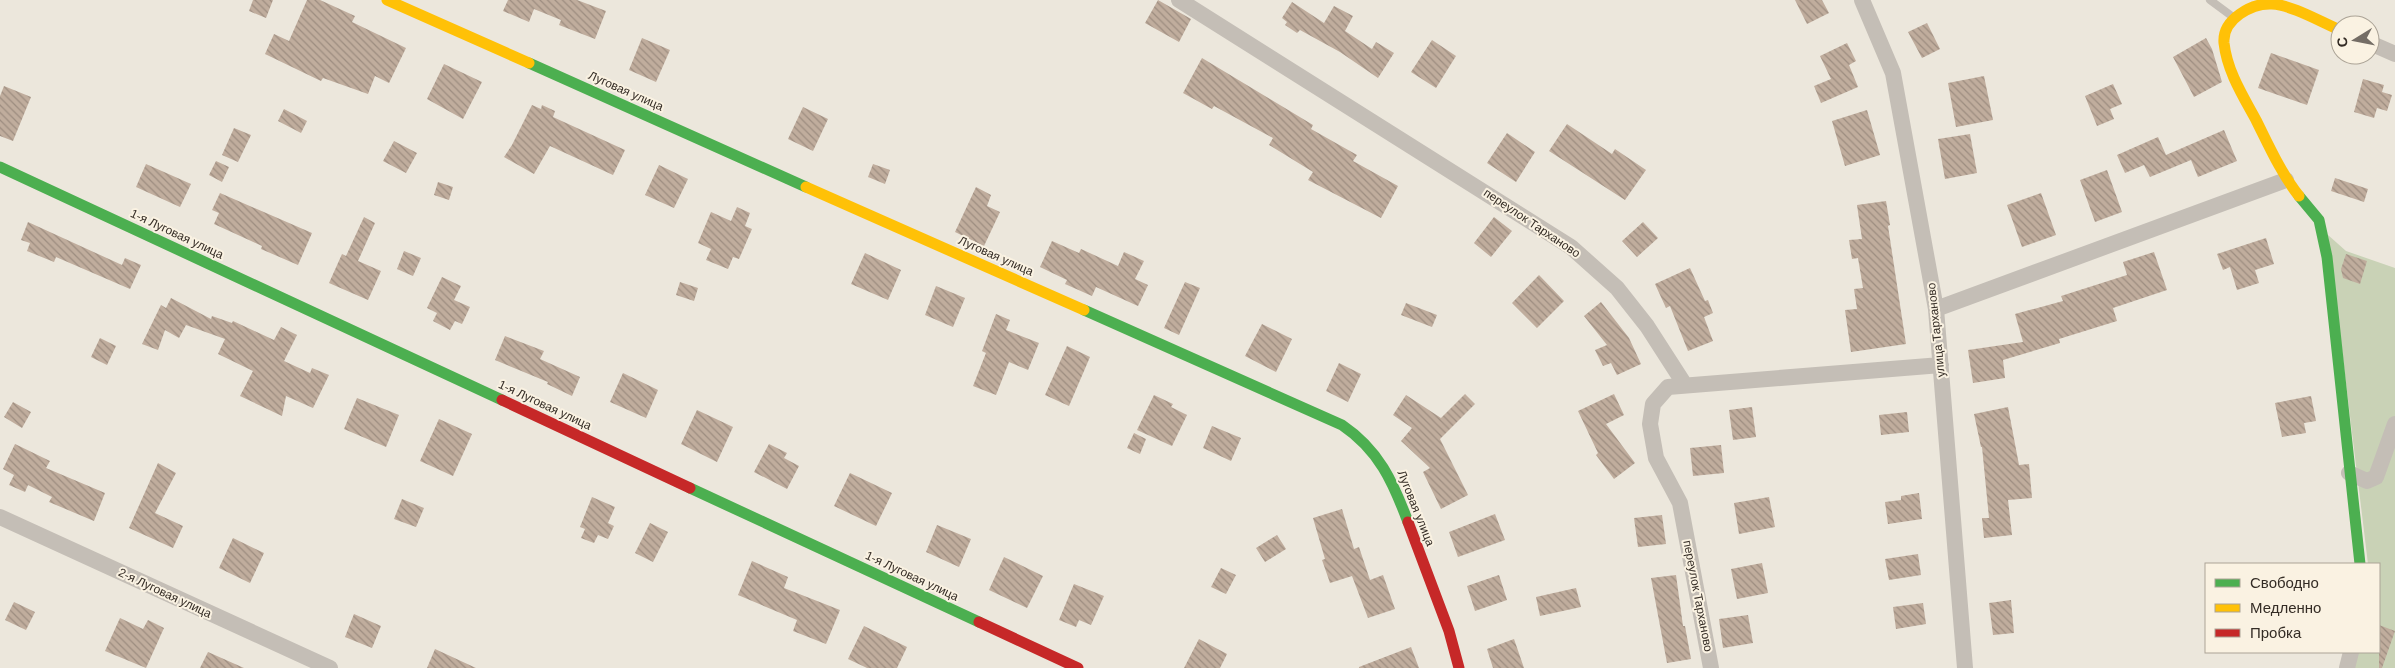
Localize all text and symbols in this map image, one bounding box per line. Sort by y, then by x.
north arrow [2330,15,2380,65]
text: С [2333,36,2351,49]
street label: Луговая улица [586,68,666,114]
street label: переулок Тарханово [1481,186,1583,261]
street label: 1-я Луговая улица [128,206,226,262]
street label: Луговая улица [956,233,1036,279]
street label: улица Тарханово [1924,282,1948,378]
street label: 1-я Луговая улица [496,377,594,433]
street label: Луговая улица [1394,468,1438,548]
street label: переулок Тарханово [1680,539,1716,653]
street label: 1-я Луговая улица [863,548,961,604]
legend [2205,563,2380,653]
street label: 2-я Луговая улица [116,565,214,621]
text: Свободно [2250,574,2319,591]
text: Медленно [2250,599,2321,616]
text: Пробка [2250,624,2302,641]

